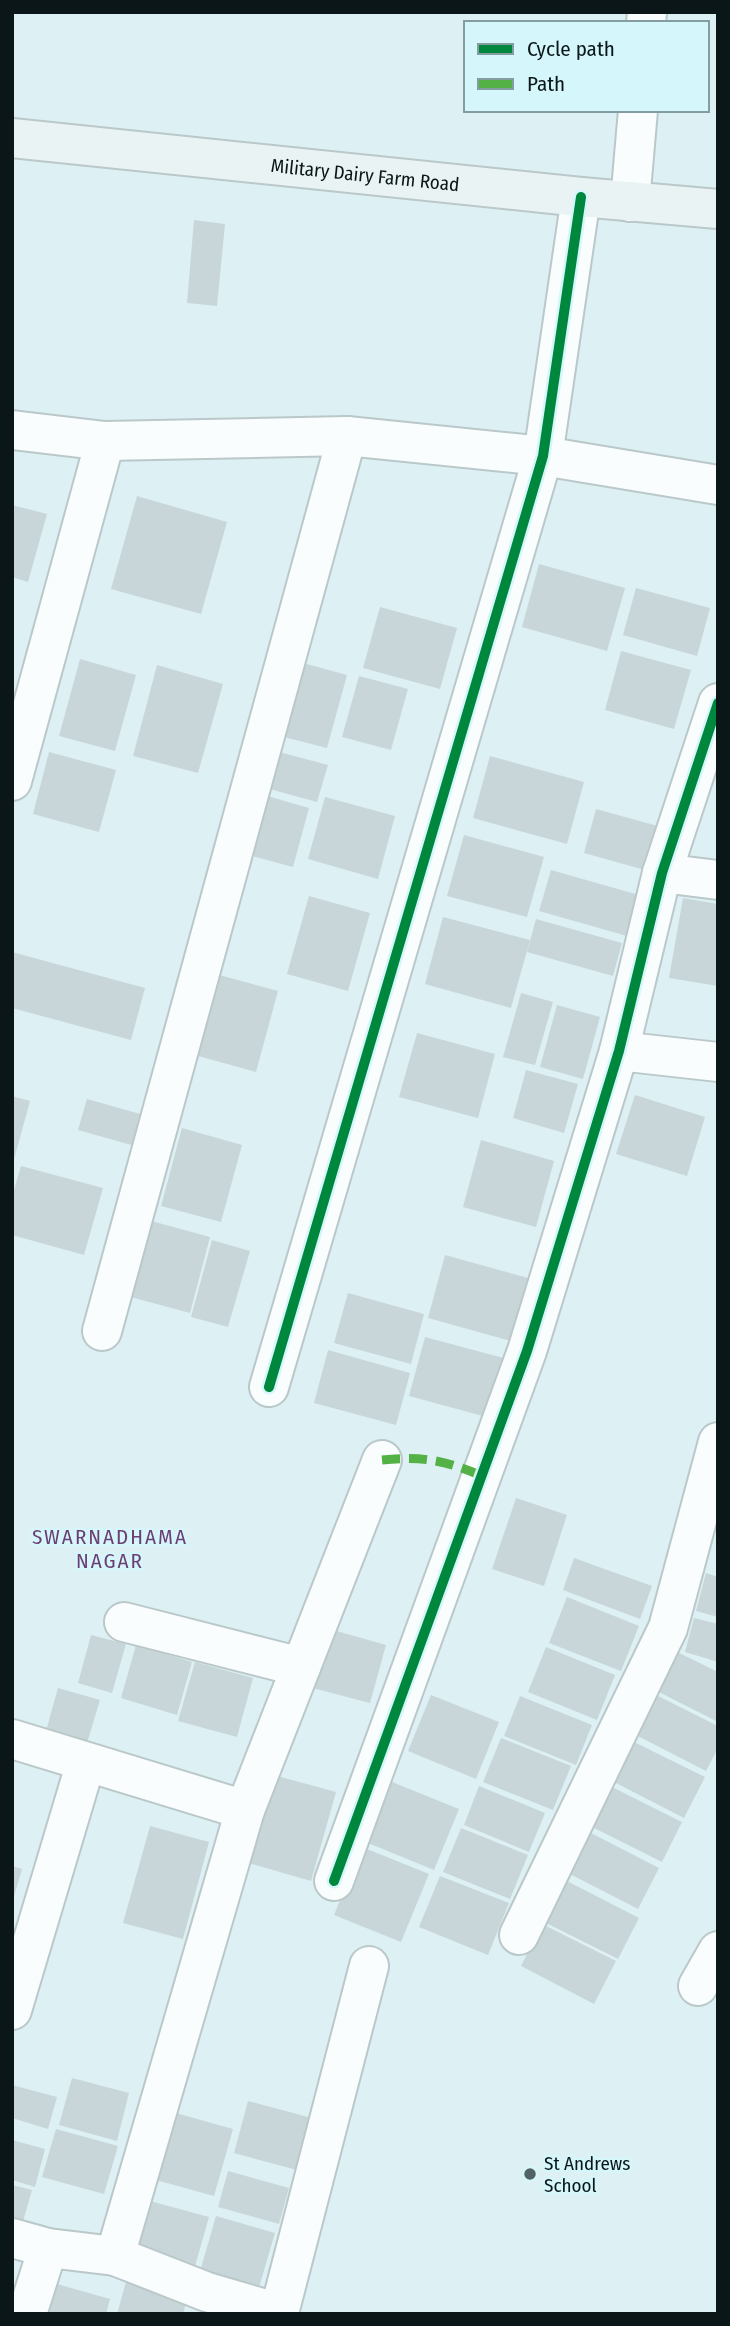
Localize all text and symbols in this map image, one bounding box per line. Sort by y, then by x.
legend [464,21,709,112]
text: Cycle path [527,36,615,62]
text: Path [527,71,565,97]
street label: Military Dairy Farm Road [270,154,460,196]
district label: SWARNADHAMA NAGAR [32,1524,188,1574]
place label: St Andrews School [544,2152,630,2197]
marker: St Andrews School [522,2166,538,2182]

